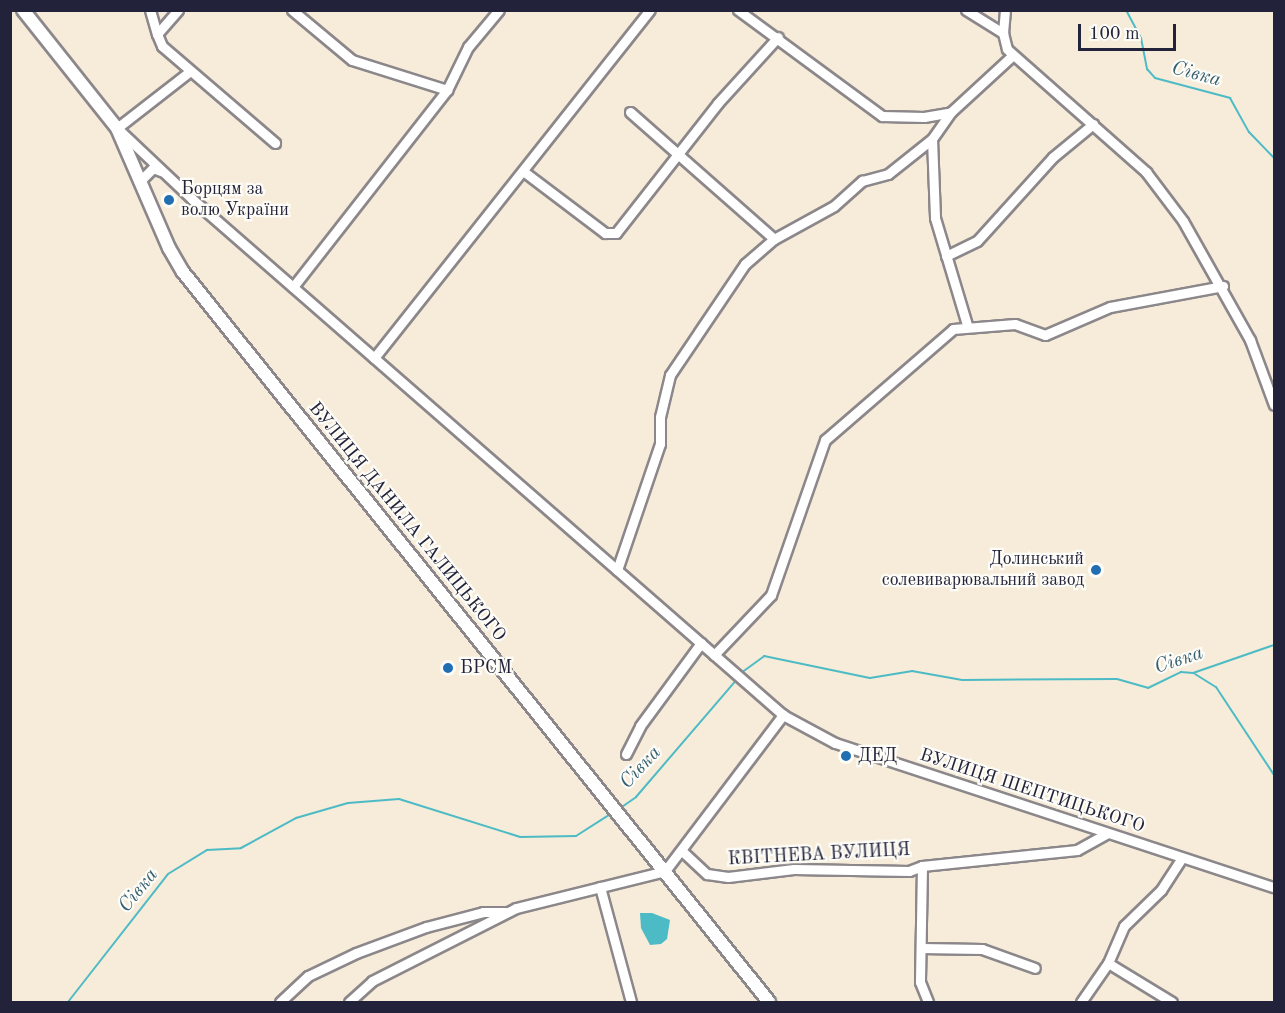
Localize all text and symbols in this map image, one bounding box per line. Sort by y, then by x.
scale bar [1081,12,1178,50]
text: 100 m [1089,25,1140,43]
water label: Сівка [1169,57,1223,93]
place label: Борцям за волю України [181,179,289,222]
marker: Борцям за волю України [162,193,176,207]
street label: ВУЛИЦЯ ДАНИЛА ГАЛИЦЬКОГО [304,398,510,646]
place label: Долинський солевиварювальний завод [882,549,1084,592]
marker: Долинський солевиварювальний завод [1089,563,1103,577]
water label: Сівка [1151,642,1207,680]
place label: БРСМ [460,657,512,679]
marker: БРСМ [441,661,455,675]
water label: Сівка [615,741,667,795]
street label: ВУЛИЦЯ ШЕПТИЦЬКОГО [917,744,1147,838]
place label: ДЕД [858,745,897,767]
marker: ДЕД [839,749,853,763]
street label: КВІТНЕВА ВУЛИЦЯ [727,839,911,871]
water label: Сівка [114,864,164,918]

